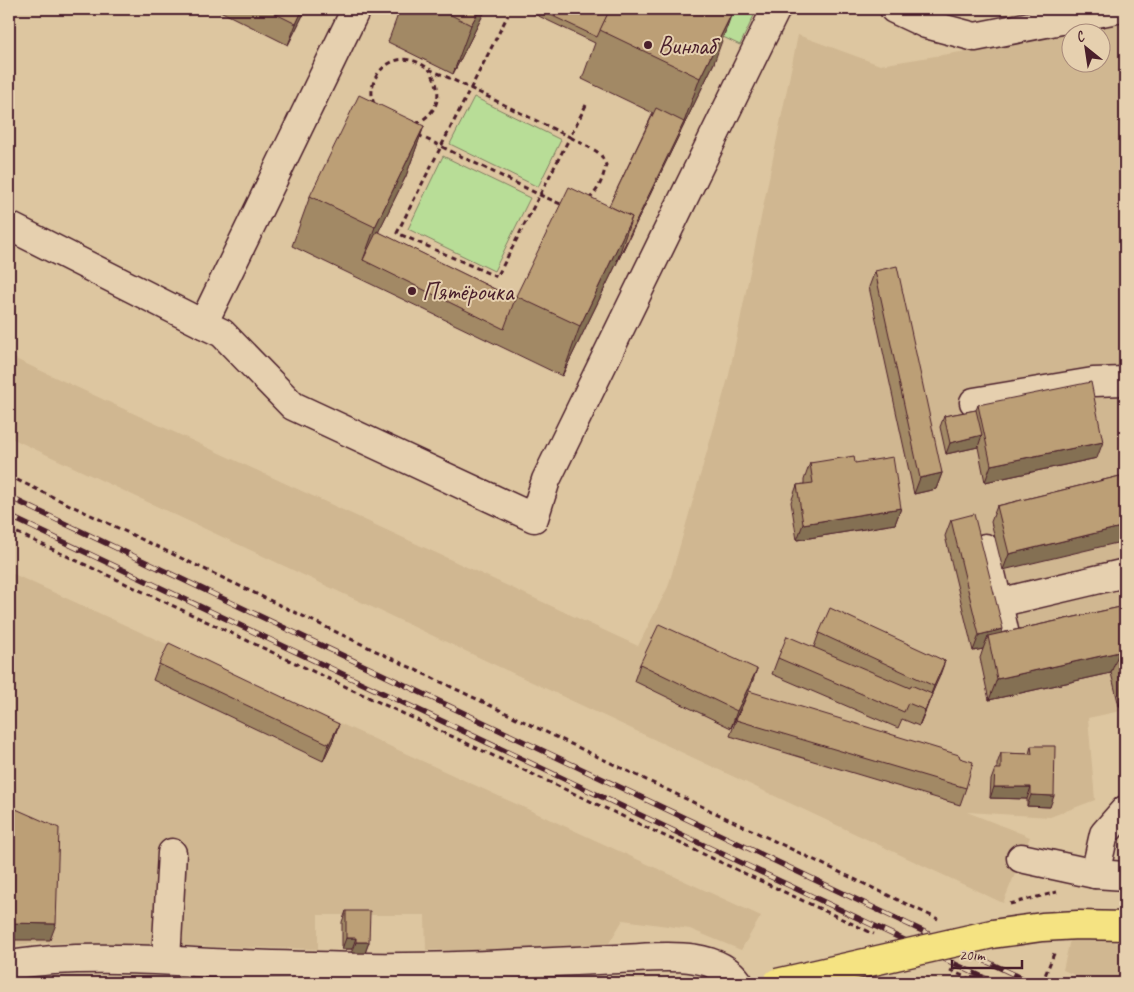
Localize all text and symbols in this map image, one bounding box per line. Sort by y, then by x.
north arrow [1062,22,1112,72]
text: С [1073,27,1089,46]
place label: Винлаб [658,30,721,62]
marker: Винлаб [642,39,654,51]
place label: Пятёрочка [422,276,516,308]
marker: Пятёрочка [406,285,418,297]
scale bar [952,937,1022,969]
text: 20 m [959,946,986,965]

